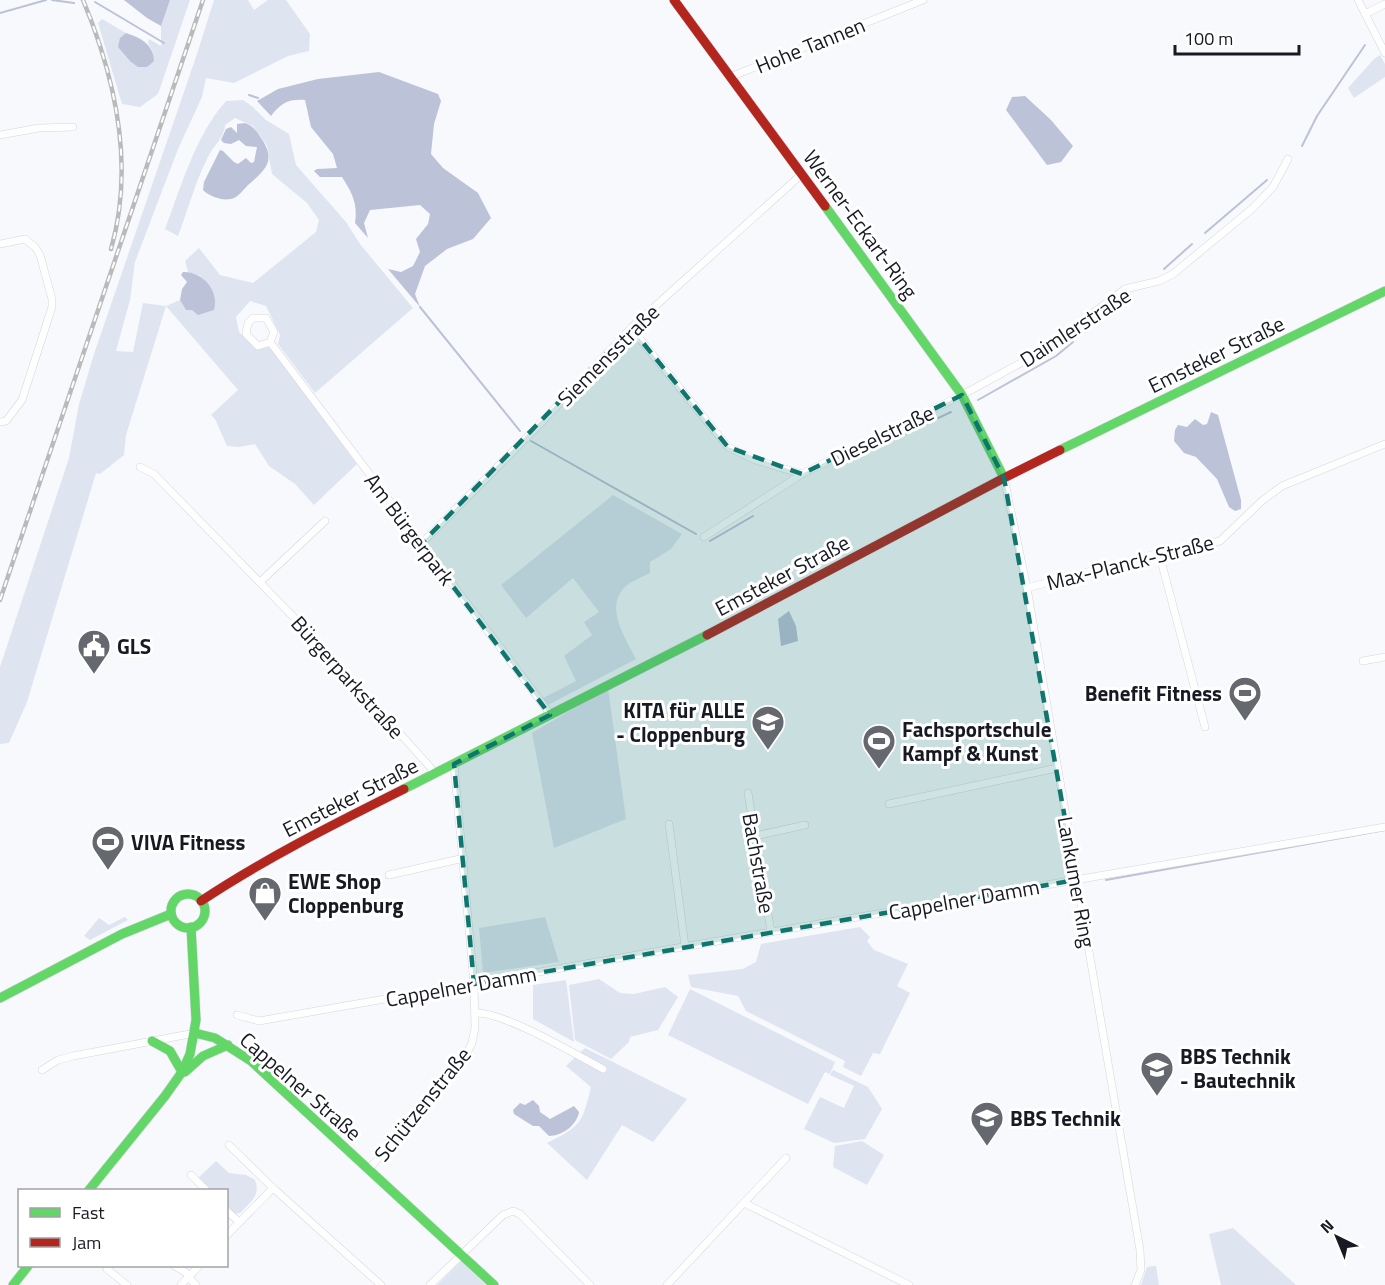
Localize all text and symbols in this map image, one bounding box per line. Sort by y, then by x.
street label: Hohe Tannen [750,8,870,82]
scale bar [1175,18,1300,56]
text: 100 m [1184,25,1233,52]
street label: Werner-Eckart-Ring [796,143,926,305]
street label: Daimlerstraße [1013,279,1137,375]
street label: Siemensstraße [550,297,666,413]
street label: Emsteker Straße [1142,307,1290,401]
street label: Dieselstraße [825,396,939,474]
street label: Am Bürgerpark [357,466,463,592]
street label: Emsteker Straße [709,526,855,624]
street label: Max-Planck-Straße [1043,526,1217,598]
street label: Bürgerparkstraße [284,608,412,746]
public building icon: GLS [76,628,112,675]
place label: GLS [117,630,151,662]
sports icon: Benefit Fitness [1227,675,1263,722]
place label: Benefit Fitness [1085,677,1222,709]
place label: KITA für ALLE - Cloppenburg [616,694,745,750]
school or university icon: KITA für ALLE - Cloppenburg [750,704,786,751]
place label: Fachsportschule Kampf & Kunst [902,713,1051,769]
sports icon: Fachsportschule Kampf & Kunst [861,723,897,770]
street label: Emsteker Straße [277,749,423,845]
street label: Bachstraße [734,810,784,916]
street label: Lankumer Ring [1050,814,1104,950]
sports icon: VIVA Fitness [90,824,126,871]
place label: VIVA Fitness [131,826,245,858]
place label: EWE Shop Cloppenburg [288,865,403,921]
street label: Cappelner Damm [886,870,1042,928]
shop icon: EWE Shop Cloppenburg [247,875,283,922]
street label: Cappelner Damm [383,957,539,1015]
street label: Cappelner Straße [233,1024,369,1148]
street label: Schützenstraße [366,1040,478,1168]
place label: BBS Technik - Bautechnik [1180,1040,1296,1096]
school or university icon: BBS Technik - Bautechnik [1139,1050,1175,1097]
school or university icon: BBS Technik [969,1100,1005,1147]
place label: BBS Technik [1010,1102,1121,1134]
legend [18,1189,228,1267]
text: Fast [72,1199,105,1226]
north arrow [1307,1207,1367,1267]
text: N [1315,1213,1339,1239]
text: Jam [72,1229,101,1256]

